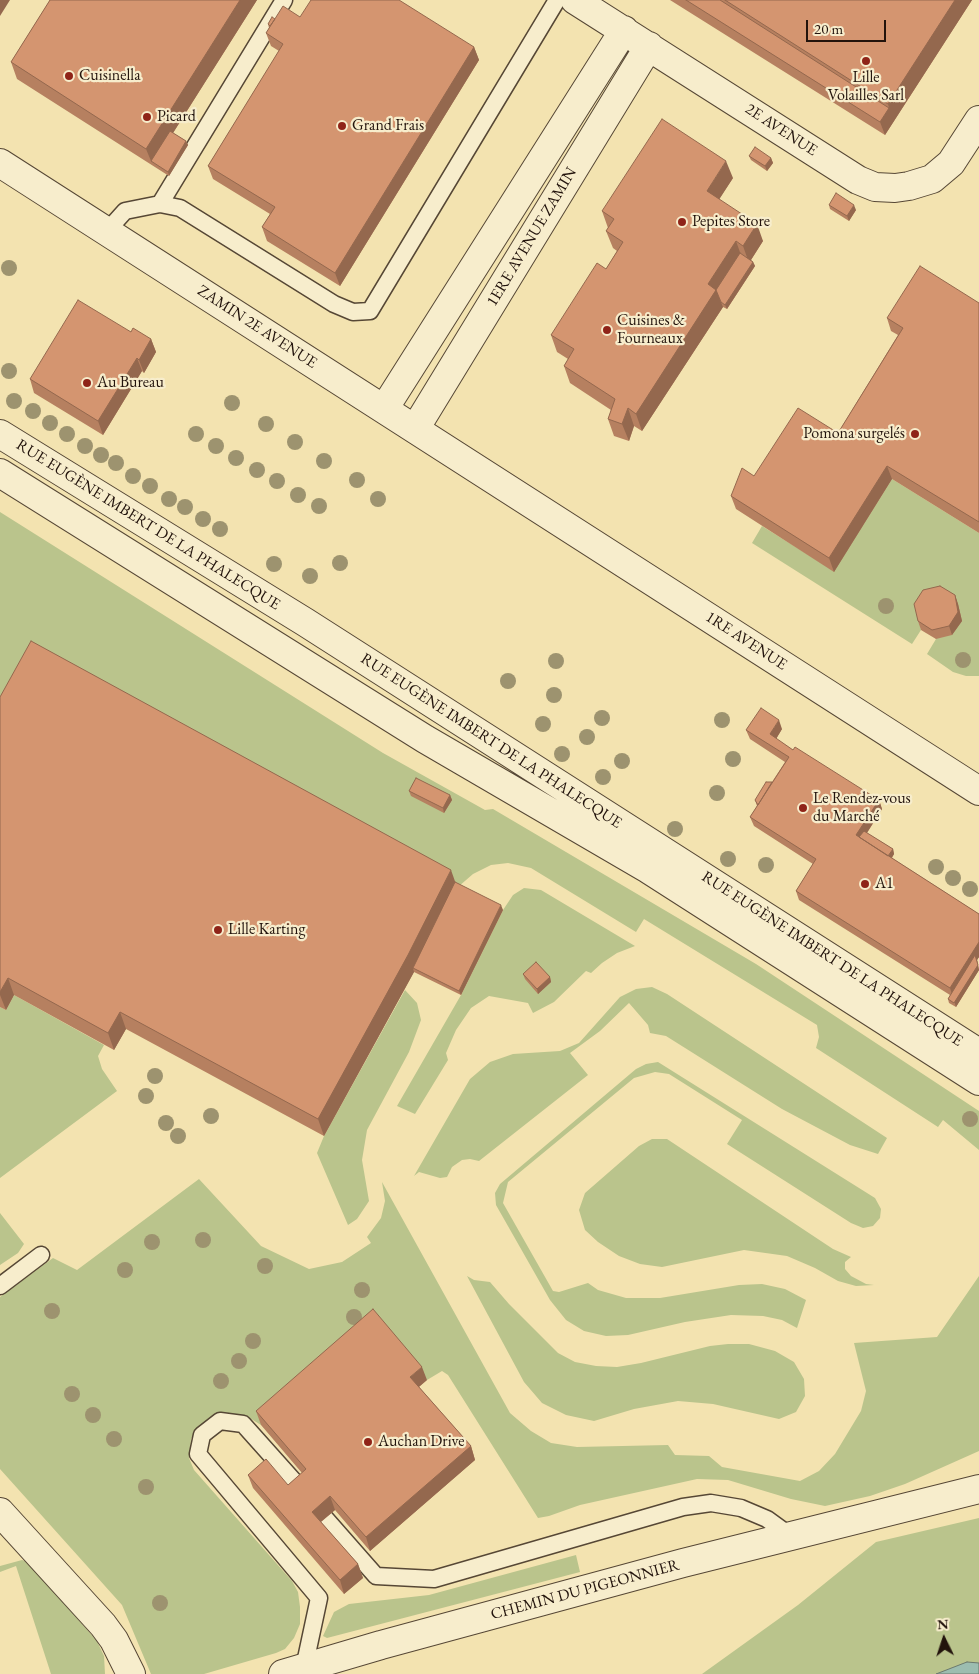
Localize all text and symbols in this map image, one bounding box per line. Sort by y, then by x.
scale bar [809,10,889,42]
text: 20 m [814,19,843,38]
marker: Lille Volailles Sarl [860,55,872,67]
place label: Cuisinella [79,66,141,86]
place label: Lille Volailles Sarl [828,68,904,106]
marker: Cuisinella [63,70,75,82]
street label: 2E AVENUE [741,100,821,160]
place label: Picard [157,107,196,127]
marker: Picard [141,111,153,123]
place label: Grand Frais [352,116,424,136]
marker: Grand Frais [336,120,348,132]
street label: 1ERE AVENUE ZAMIN [483,164,581,310]
place label: Pepites Store [692,212,770,232]
marker: Pepites Store [676,216,688,228]
street label: ZAMIN 2E AVENUE [194,281,320,373]
place label: Cuisines & Fourneaux [617,311,685,349]
marker: Cuisines & Fourneaux [601,324,613,336]
place label: Au Bureau [97,373,164,393]
marker: Au Bureau [81,377,93,389]
place label: Pomona surgelés [803,424,905,444]
marker: Pomona surgelés [909,428,921,440]
street label: RUE EUGÈNE IMBERT DE LA PHALECQUE [13,435,283,615]
street label: 1RE AVENUE [702,608,790,674]
street label: RUE EUGÈNE IMBERT DE LA PHALECQUE [357,649,625,833]
place label: Le Rendez-vous du Marché [813,789,911,827]
marker: Le Rendez-vous du Marché [797,802,809,814]
street label: RUE EUGÈNE IMBERT DE LA PHALECQUE [698,867,966,1051]
place label: A1 [875,874,894,894]
marker: A1 [859,878,871,890]
place label: Lille Karting [228,920,305,940]
marker: Lille Karting [212,924,224,936]
place label: Auchan Drive [378,1432,464,1452]
marker: Auchan Drive [362,1436,374,1448]
street label: CHEMIN DU PIGEONNIER [489,1556,681,1624]
north arrow [919,1614,969,1664]
text: N [937,1615,949,1633]

